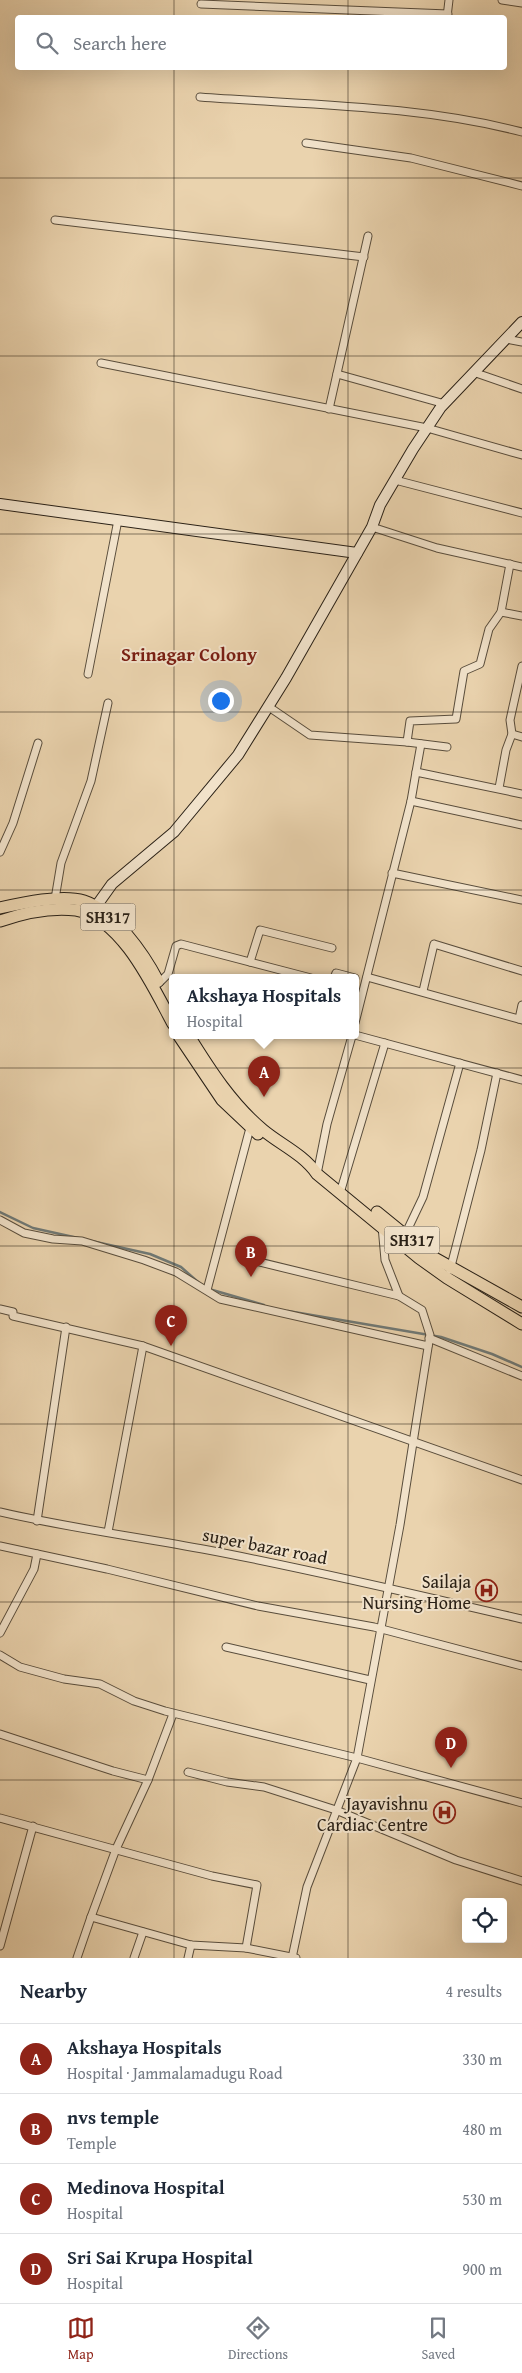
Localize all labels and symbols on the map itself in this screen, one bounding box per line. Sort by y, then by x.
district label: Srinagar Colony [121,640,257,668]
your location [208,688,234,714]
road number: SH317 [80,904,136,930]
pin: A [248,1056,280,1097]
road number: SH317 [384,1226,440,1254]
pin: B [235,1236,267,1277]
pin: C [155,1305,187,1346]
street label: super bazar road [200,1521,330,1571]
place label: Sailaja Nursing Home [363,1568,471,1616]
hospital icon: Sailaja Nursing Home [475,1579,499,1603]
pin: D [435,1727,467,1768]
place label: Jayavishnu Cardiac Centre [317,1790,428,1838]
hospital icon: Jayavishnu Cardiac Centre [432,1801,456,1825]

